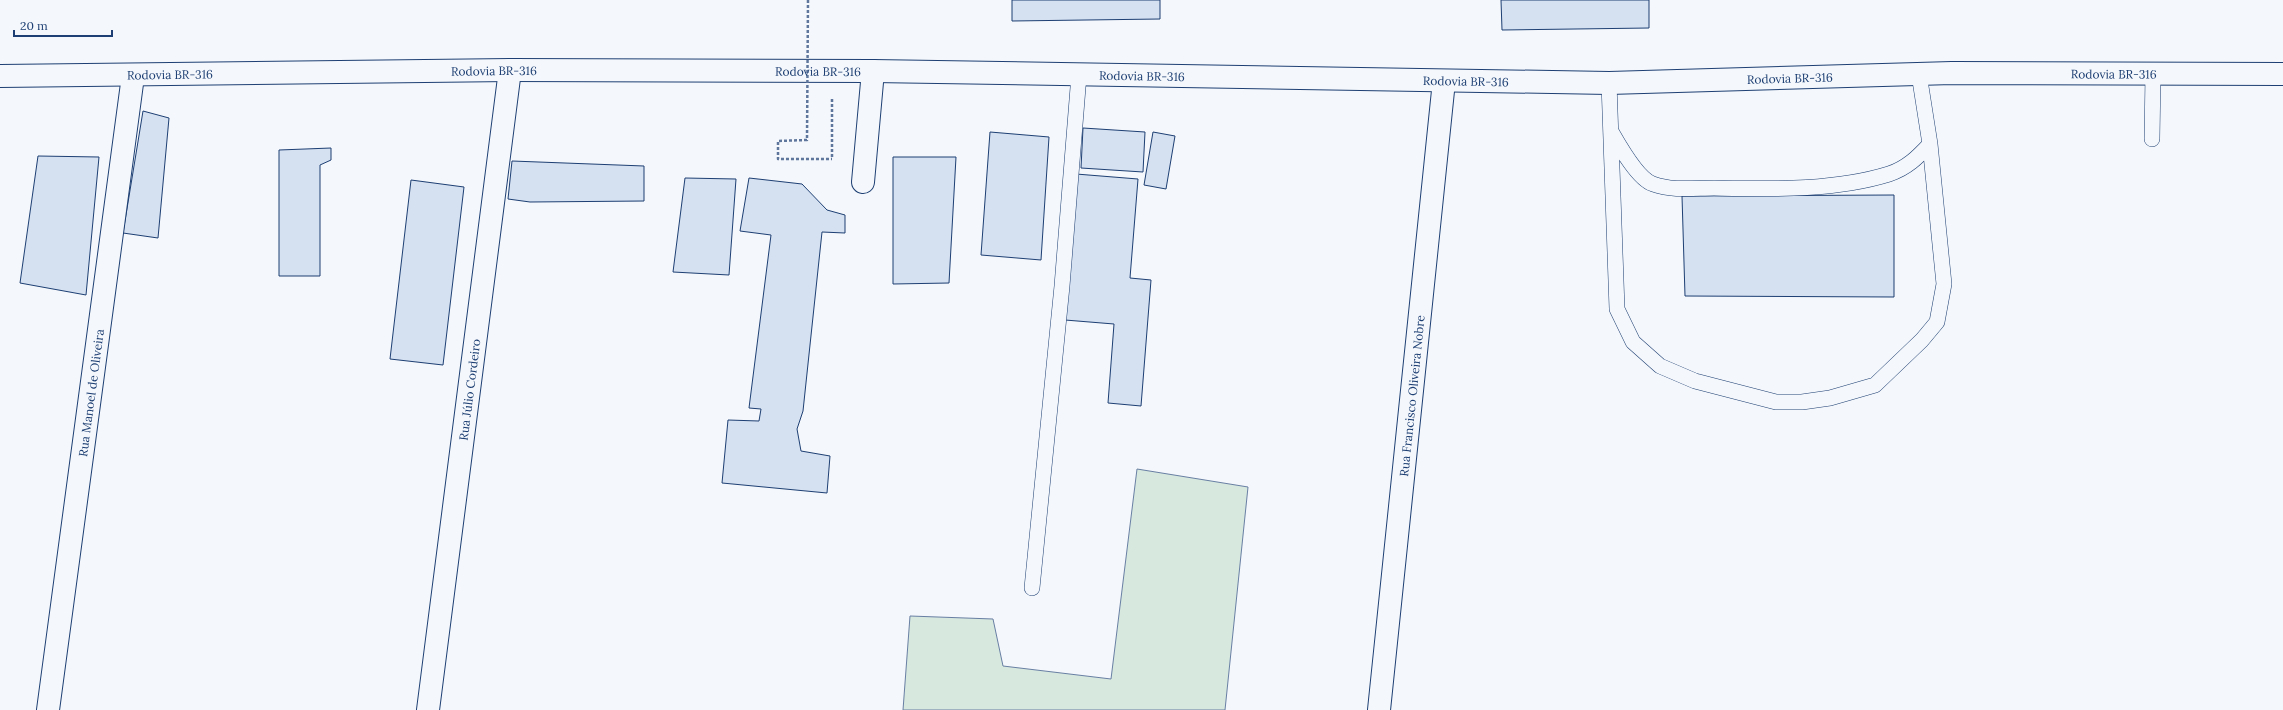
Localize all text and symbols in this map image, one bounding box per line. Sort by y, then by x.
scale bar [14,12,112,38]
text: 20 m [20,18,48,33]
street label: Rodovia BR-316 [451,62,537,78]
street label: Rodovia BR-316 [775,63,861,78]
street label: Rodovia BR-316 [127,66,213,82]
street label: Rodovia BR-316 [2071,66,2157,81]
street label: Rodovia BR-316 [1099,67,1185,84]
street label: Rodovia BR-316 [1747,69,1833,86]
street label: Rodovia BR-316 [1423,72,1509,89]
street label: Rua Francisco Oliveira Nobre [1396,314,1427,477]
street label: Rua Manoel de Oliveira [75,328,107,458]
street label: Rua Júlio Cordeiro [455,338,483,441]

